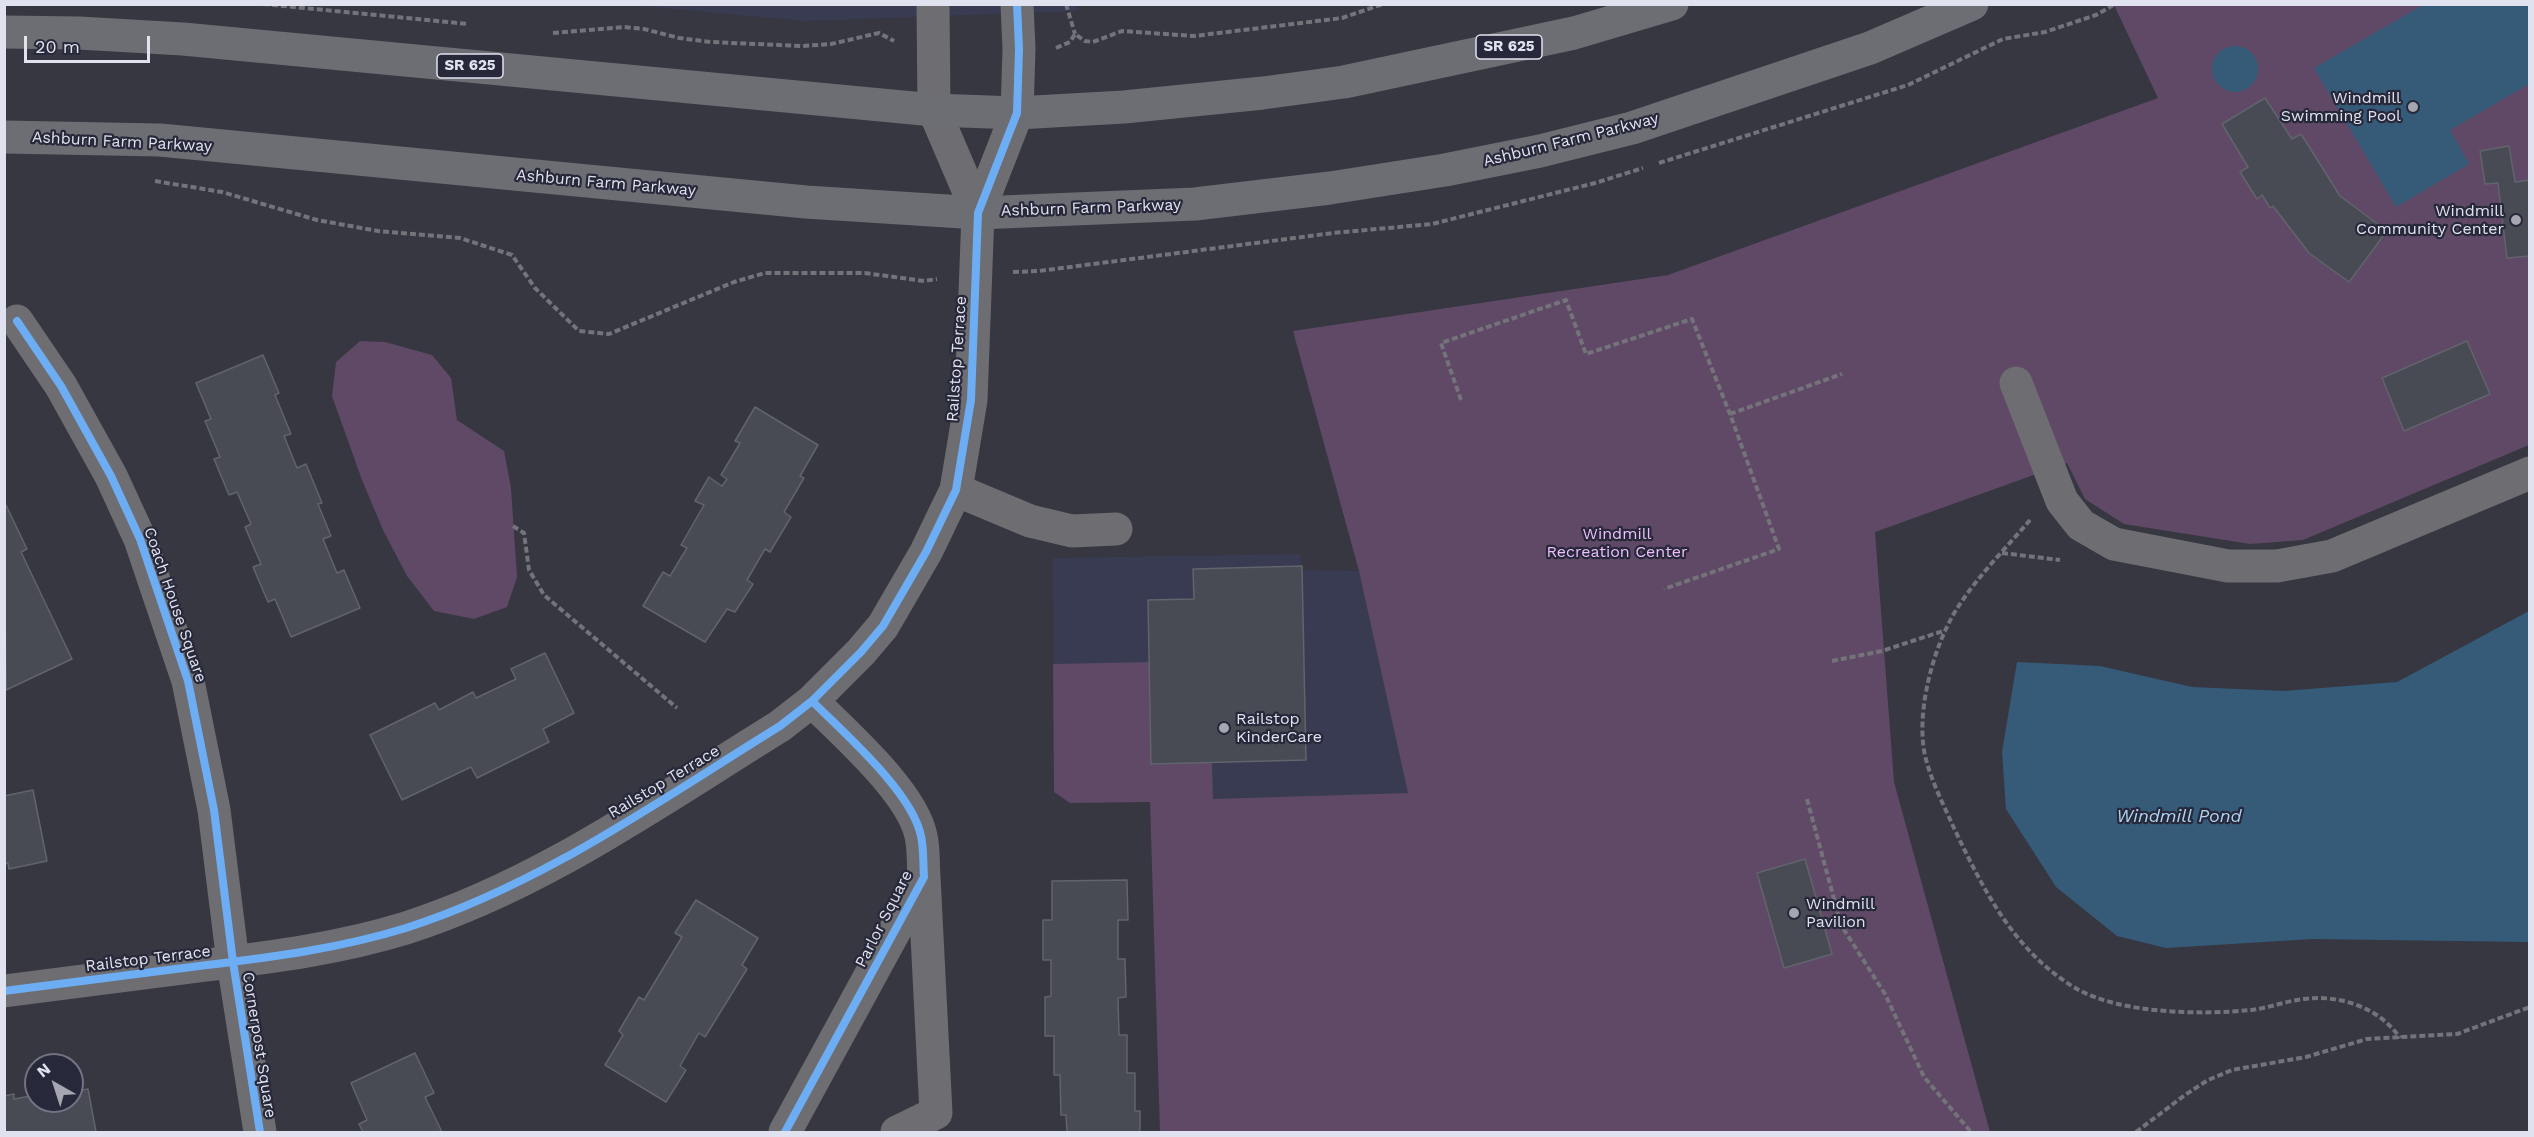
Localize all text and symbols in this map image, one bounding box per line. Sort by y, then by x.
scale bar [27,24,153,62]
road number: SR 625 [1476,35,1542,59]
text: 20 m [35,36,80,57]
road number: SR 625 [437,54,503,78]
place label: Windmill Swimming Pool [2281,88,2401,126]
marker: Windmill Swimming Pool [2406,100,2420,114]
street label: Ashburn Farm Parkway [1481,109,1661,171]
street label: Ashburn Farm Parkway [31,128,213,156]
street label: Ashburn Farm Parkway [515,166,697,200]
street label: Ashburn Farm Parkway [1001,195,1181,221]
place label: Windmill Community Center [2356,201,2504,239]
marker: Windmill Community Center [2509,213,2523,227]
street label: Railstop Terrace [943,295,971,423]
park label: Windmill Recreation Center [1546,524,1688,562]
street label: Coach House Square [139,525,211,685]
place label: Railstop KinderCare [1236,709,1322,747]
marker: Railstop KinderCare [1217,721,1231,735]
street label: Railstop Terrace [605,741,723,823]
water label: Windmill Pond [2116,806,2242,828]
street label: Parlor Square [851,867,917,971]
place label: Windmill Pavilion [1806,894,1875,932]
marker: Windmill Pavilion [1787,906,1801,920]
street label: Railstop Terrace [84,942,212,976]
street label: Cornerpost Square [238,971,280,1119]
north arrow [24,1053,84,1113]
text: N [33,1059,54,1081]

